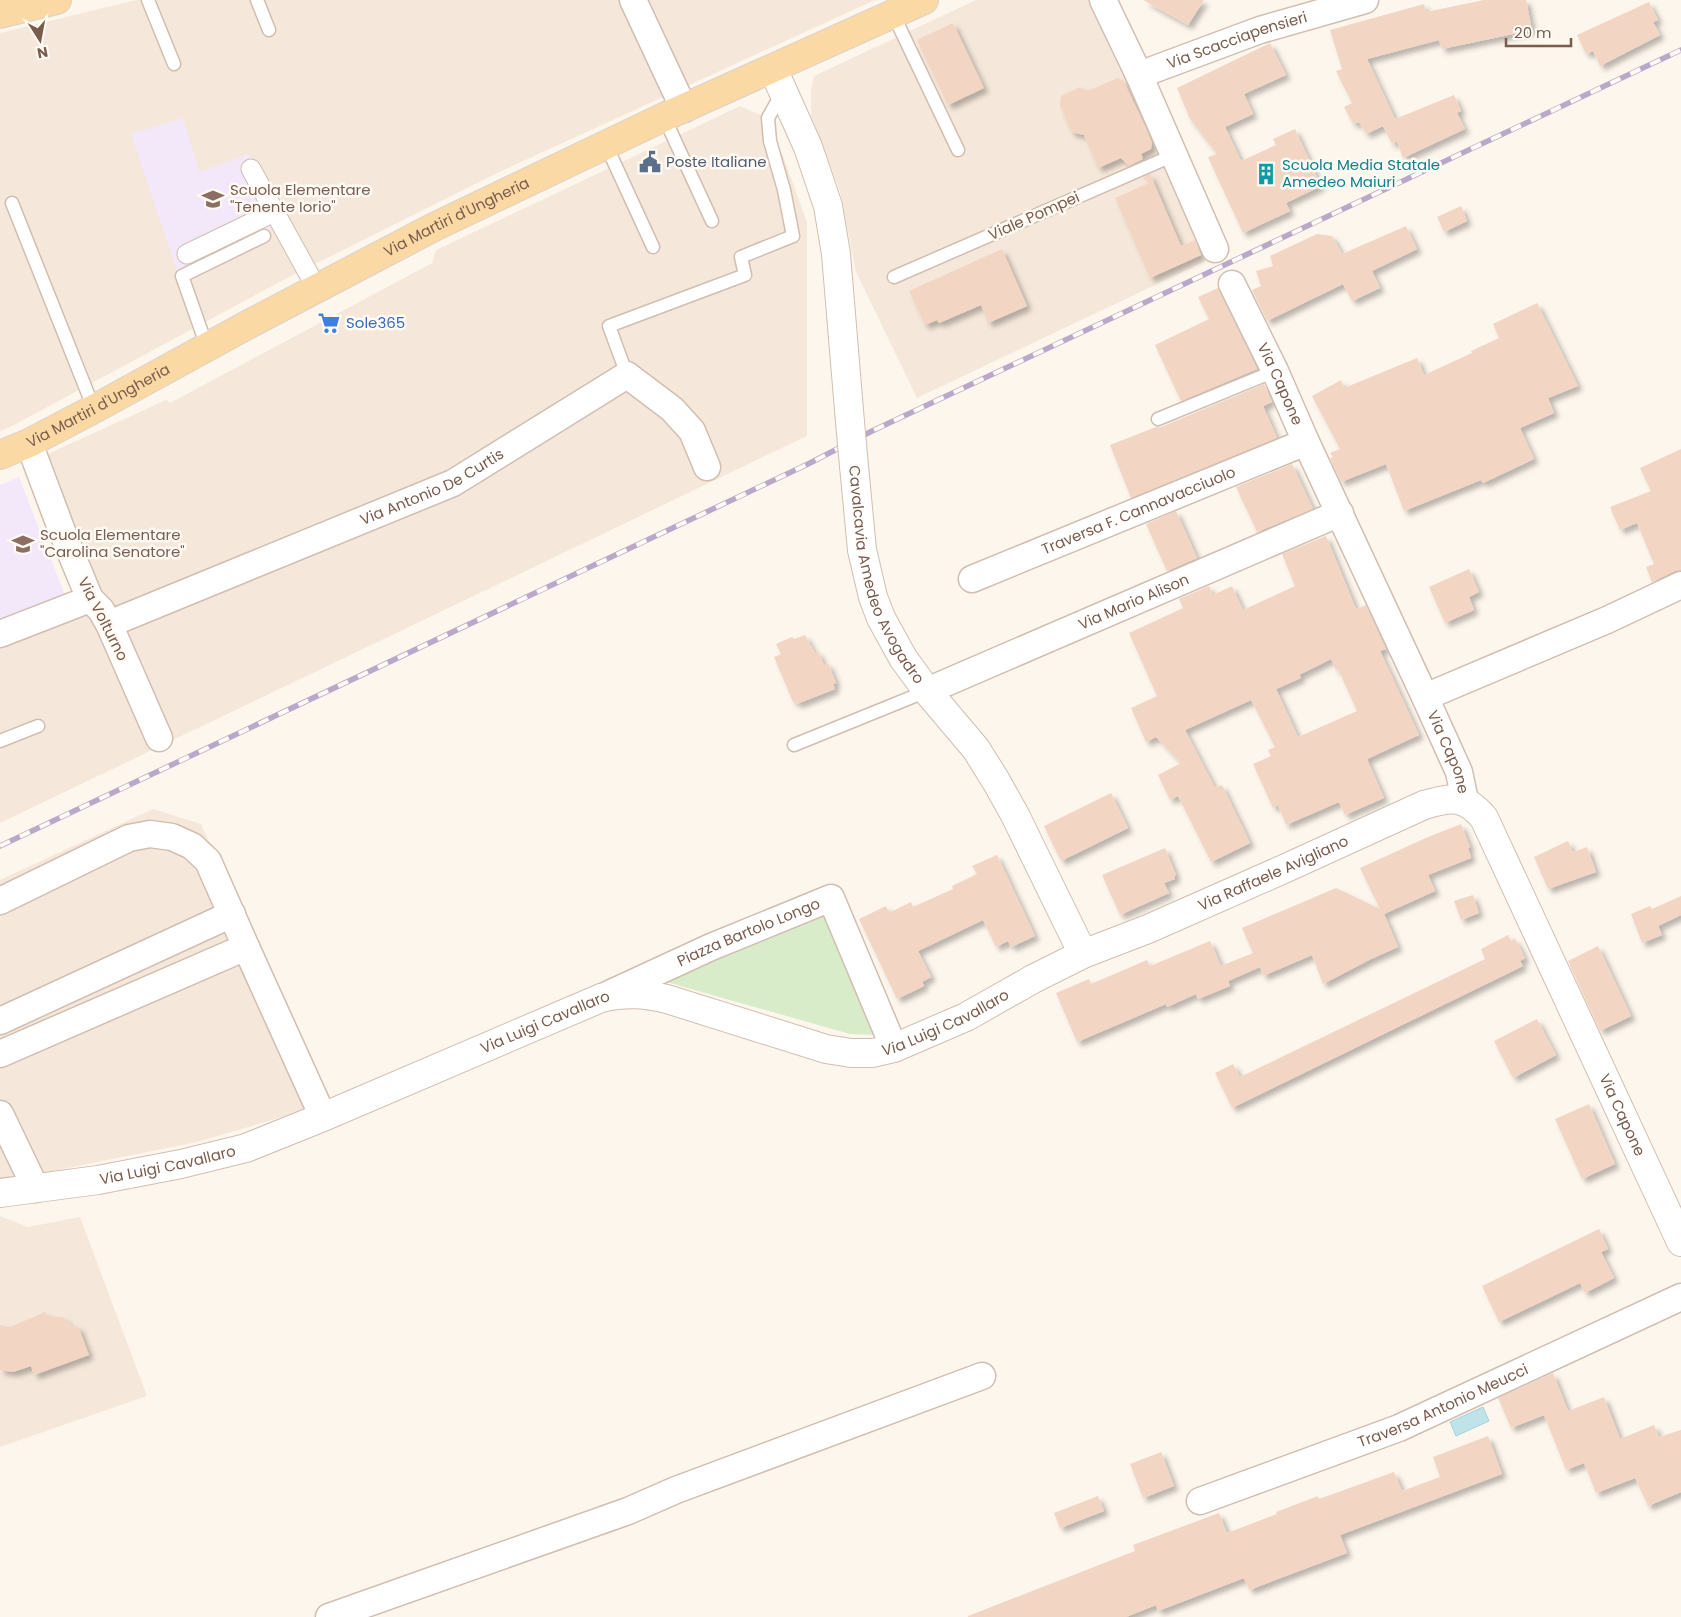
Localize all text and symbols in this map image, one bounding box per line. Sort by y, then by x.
street label: Via Scacciapensieri [1164,6,1309,74]
north arrow [15,15,65,65]
scale bar [1506,15,1571,47]
text: 20 m [1514,22,1552,43]
text: N [35,42,50,64]
public building icon: Poste Italiane [637,149,663,175]
place label: Poste Italiane [666,151,767,172]
place label: Scuola Media Statale Amedeo Maiuri [1282,154,1440,192]
building icon: Scuola Media Statale Amedeo Maiuri [1253,161,1279,187]
street label: Via Martiri d'Ungheria [380,172,533,262]
place label: Scuola Elementare "Tenente Iorio" [230,179,370,217]
school or university icon: Scuola Elementare "Tenente Iorio" [200,186,226,212]
street label: Viale Pompei [985,186,1083,245]
supermarket icon: Sole365 [316,310,342,336]
place label: Sole365 [346,312,405,333]
street label: Via Capone [1253,339,1308,428]
street label: Via Martiri d'Ungheria [23,358,174,452]
street label: Via Antonio De Curtis [357,443,508,530]
street label: Traversa F. Cannavacciuolo [1038,461,1239,559]
street label: Cavalcavia Amedeo Avogadro [844,464,929,688]
place label: Scuola Elementare "Carolina Senatore" [40,524,185,562]
school or university icon: Scuola Elementare "Carolina Senatore" [10,531,36,557]
street label: Via Mario Alison [1075,568,1192,635]
street label: Via Volturno [73,573,134,664]
street label: Via Capone [1422,707,1474,796]
street label: Via Raffaele Avigliano [1195,830,1352,916]
street label: Piazza Bartolo Longo [674,893,823,971]
street label: Via Luigi Cavallaro [879,984,1013,1061]
street label: Via Luigi Cavallaro [477,985,612,1058]
street label: Via Capone [1594,1070,1651,1159]
street label: Via Luigi Cavallaro [98,1140,238,1189]
street label: Traversa Antonio Meucci [1355,1358,1531,1452]

